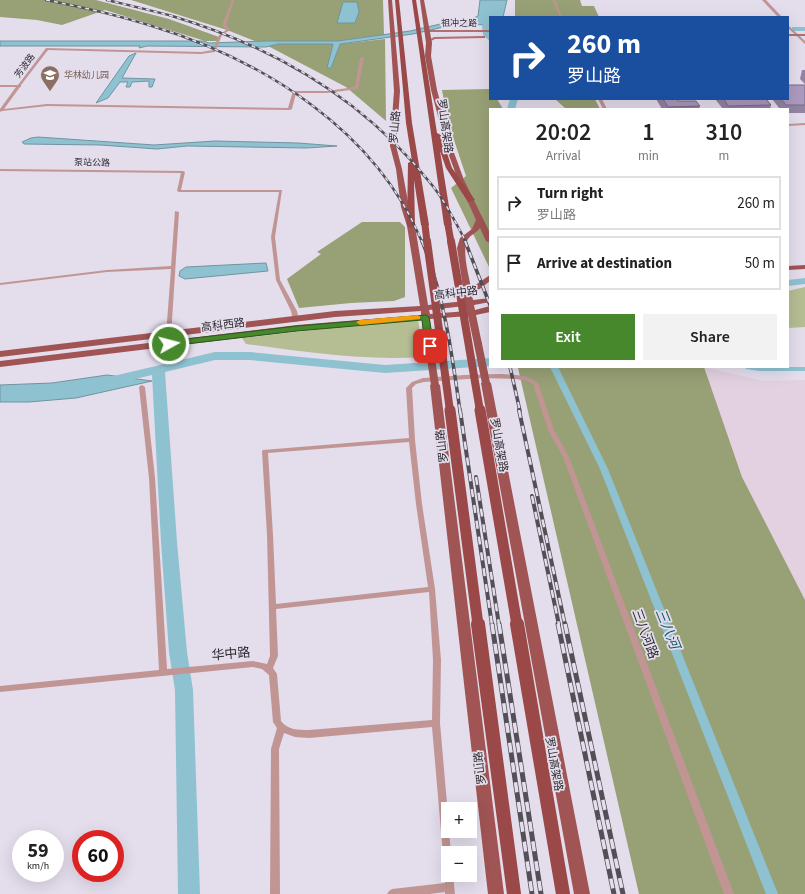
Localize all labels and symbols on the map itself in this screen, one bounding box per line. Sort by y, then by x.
street label: 祖冲之路 [441,17,477,30]
street label: 芳波路 [12,51,38,81]
school or university icon: 华林幼儿园 [39,64,61,92]
place label: 华林幼儿园 [64,69,109,82]
street label: 罗山高架路 [434,98,456,154]
street label: 罗山路 [386,110,404,144]
street label: 泵站公路 [74,156,110,170]
street label: 高科中路 [433,283,479,303]
street label: 高科西路 [200,315,246,335]
position arrow [148,323,190,365]
pin [413,329,447,363]
street label: 罗山高架路 [487,417,511,473]
street label: 罗山路 [433,429,451,463]
street label: 三八河路 [628,606,662,662]
water label: 三八河 [650,606,685,655]
street label: 华中路 [211,643,251,665]
street label: 罗山高架路 [542,736,566,792]
street label: 罗山路 [471,751,489,785]
speed limit sign: 60 [72,830,124,882]

